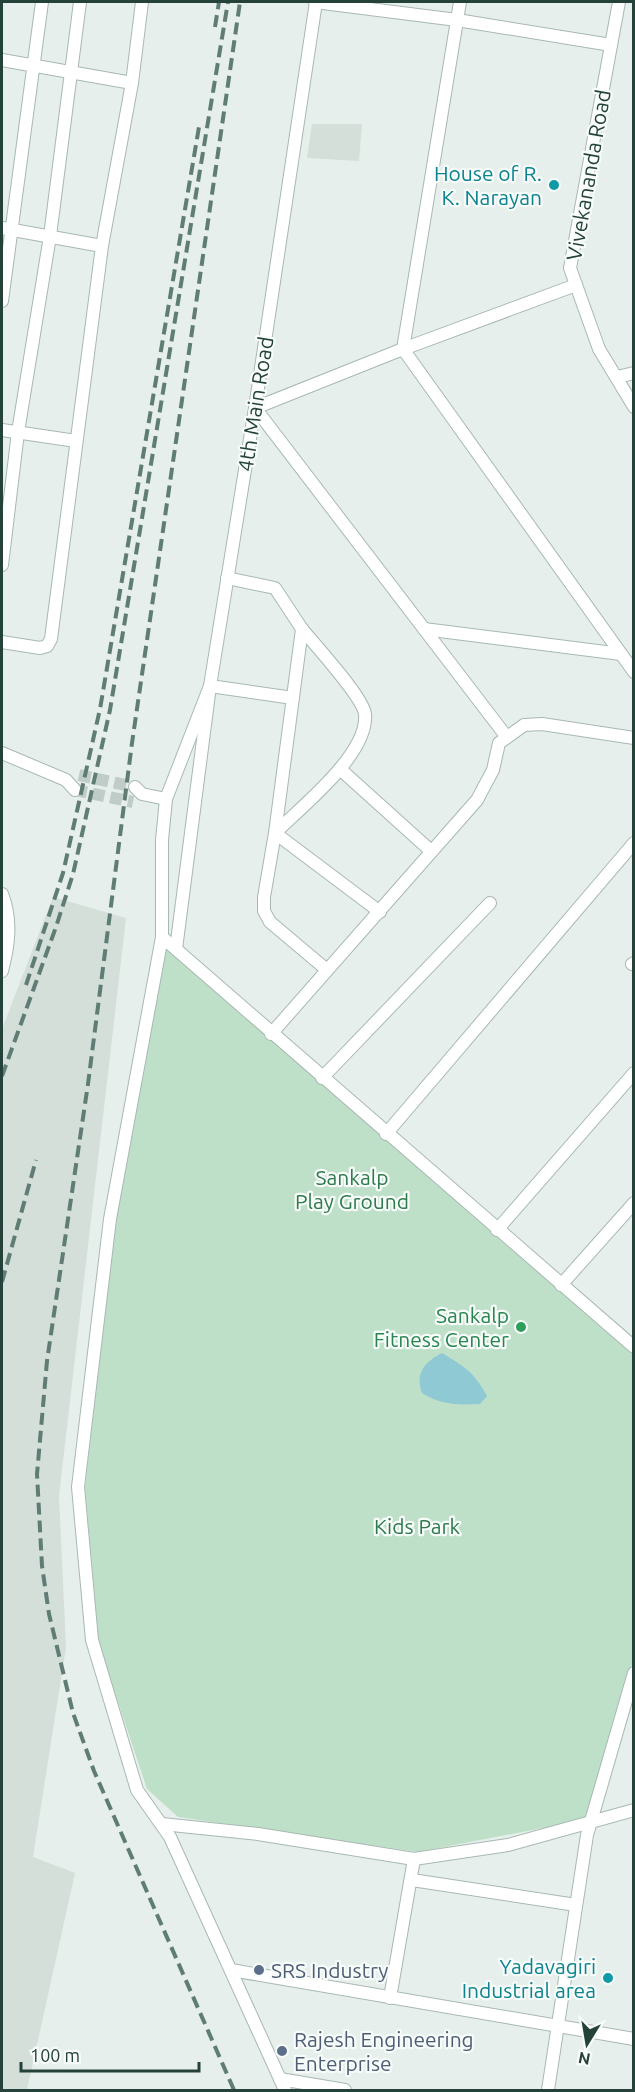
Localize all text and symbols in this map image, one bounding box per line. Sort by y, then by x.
street label: Vivekananda Road [561,88,615,262]
place label: House of R. K. Narayan [434,161,542,209]
marker: House of R. K. Narayan [547,178,561,192]
street label: 4th Main Road [232,335,278,473]
park label: Sankalp Play Ground [295,1165,409,1213]
place label: Sankalp Fitness Center [374,1303,509,1351]
marker: Sankalp Fitness Center [514,1320,528,1334]
park label: Kids Park [374,1514,461,1538]
place label: Yadavagiri Industrial area [462,1954,596,2002]
place label: SRS Industry [271,1958,388,1982]
marker: SRS Industry [252,1963,266,1977]
marker: Yadavagiri Industrial area [601,1971,615,1985]
north arrow [557,2014,617,2074]
place label: Rajesh Engineering Enterprise [294,2027,474,2075]
scale bar [21,2035,200,2073]
marker: Rajesh Engineering Enterprise [275,2044,289,2058]
text: 100 m [30,2045,80,2065]
text: N [577,2049,592,2069]

